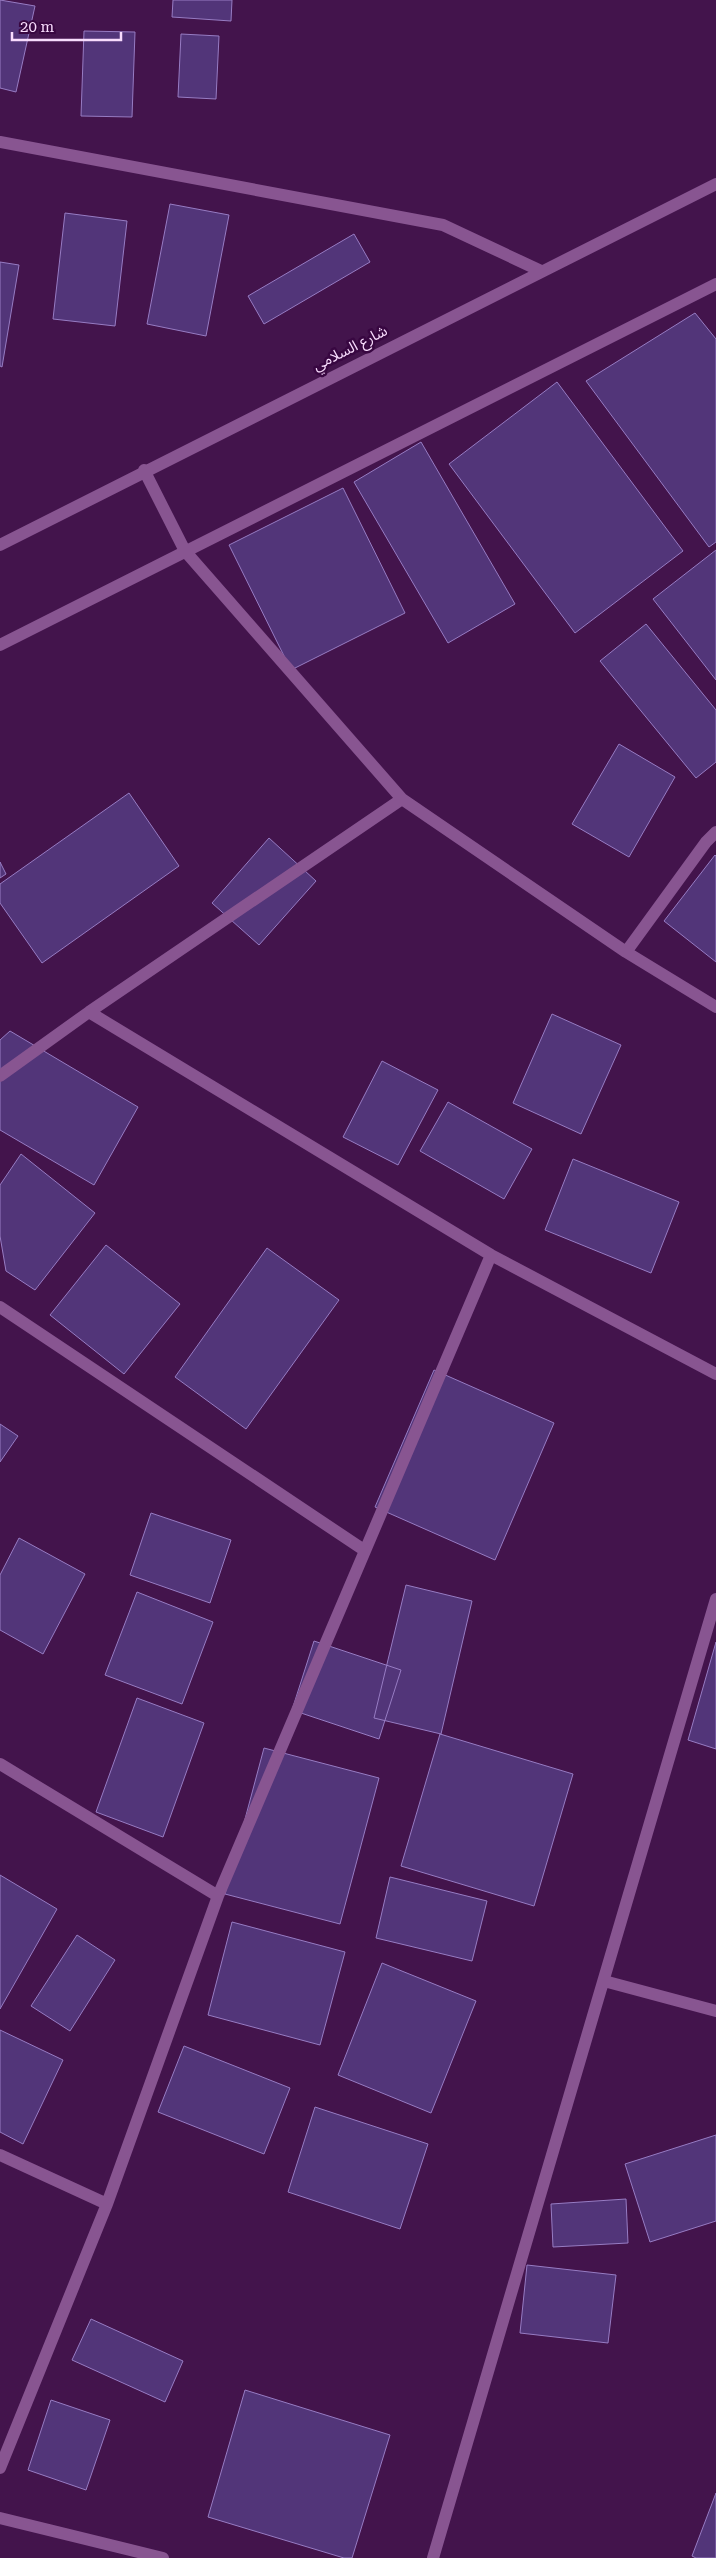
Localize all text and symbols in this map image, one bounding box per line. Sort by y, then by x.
scale bar [12,10,121,42]
text: 20 m [20,18,55,36]
street label: شارع السلامي [310,321,392,377]

